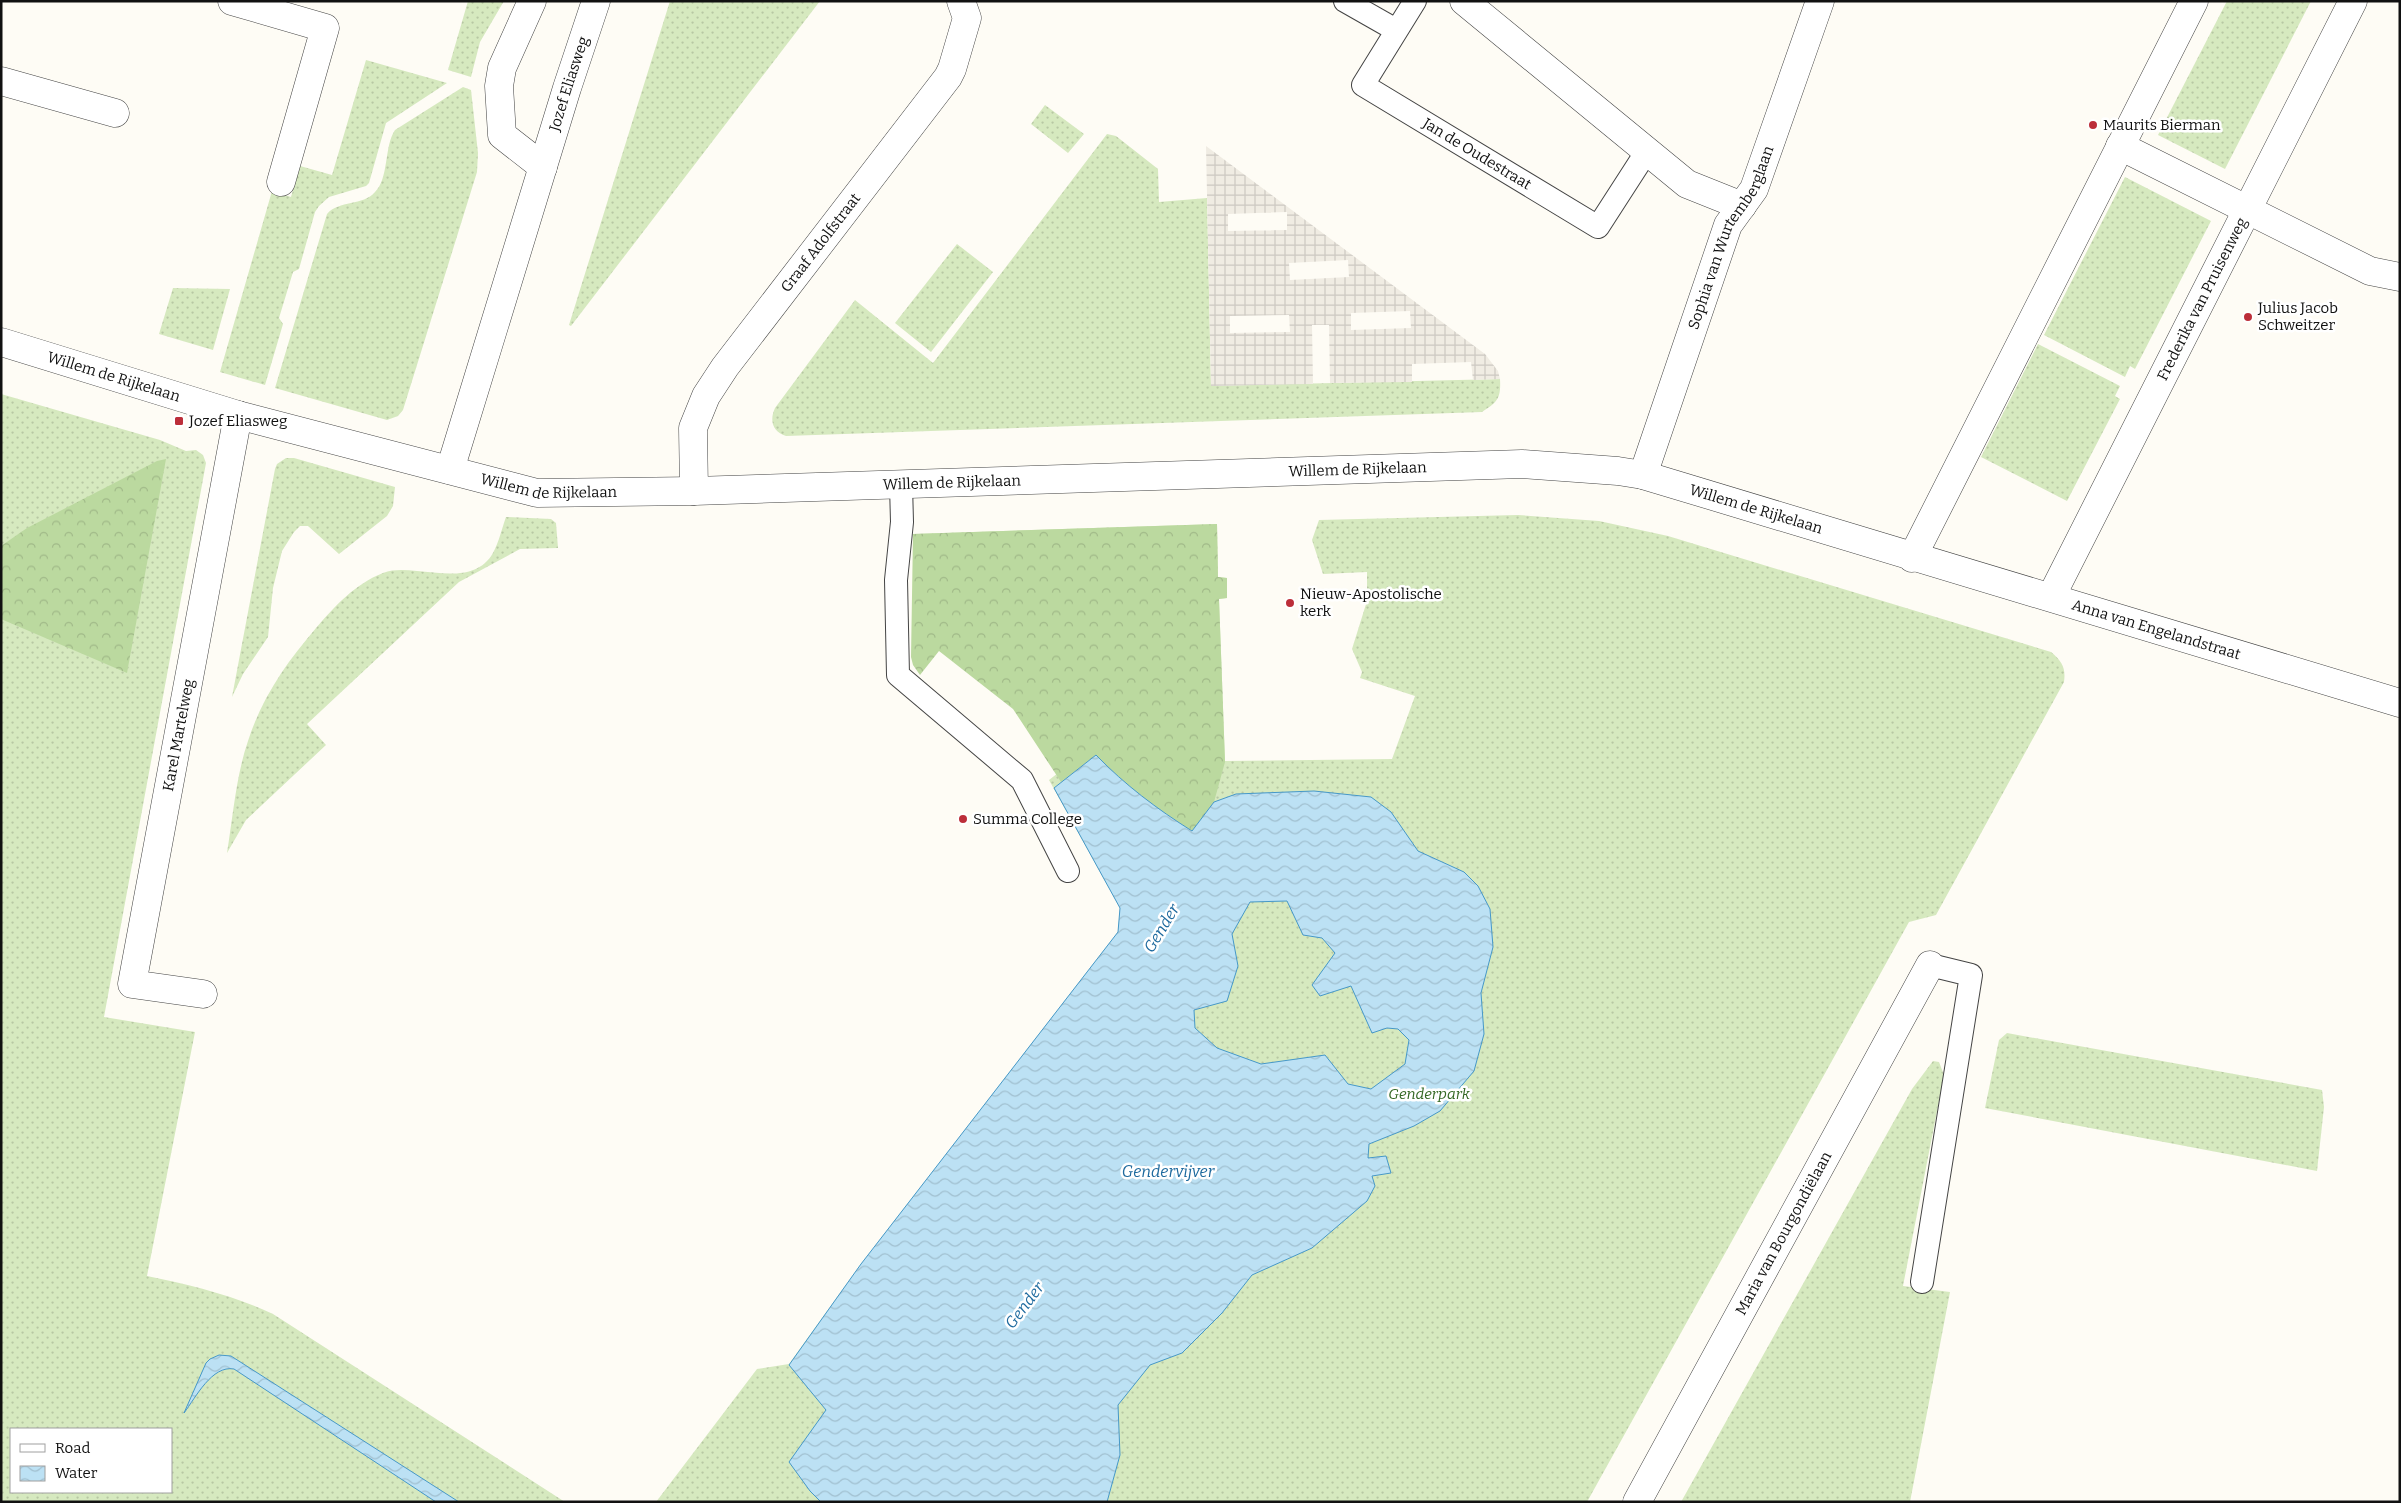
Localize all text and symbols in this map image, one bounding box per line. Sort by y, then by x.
street label: Jozef Eliasweg [545,34,593,134]
street label: Jan de Oudestraat [1419,114,1535,194]
place label: Maurits Bierman [2103,116,2221,134]
marker: Maurits Bierman [2087,119,2099,131]
street label: Sophia van Wurtemberglaan [1684,143,1778,332]
street label: Graaf Adolfstraat [777,189,865,296]
street label: Frederika van Pruisenweg [2153,215,2251,384]
place label: Julius Jacob Schweitzer [2257,299,2338,334]
marker: Julius Jacob Schweitzer [2242,311,2254,323]
street label: Willem de Rijkelaan [45,348,183,406]
place label: Jozef Eliasweg [188,412,287,430]
marker: Jozef Eliasweg [173,415,185,427]
street label: Willem de Rijkelaan [1288,458,1427,481]
street label: Willem de Rijkelaan [479,470,618,503]
street label: Willem de Rijkelaan [883,471,1022,494]
street label: Willem de Rijkelaan [1687,480,1825,538]
place label: Nieuw-Apostolische kerk [1300,585,1442,620]
street label: Anna van Engelandstraat [2070,596,2243,664]
marker: Nieuw-Apostolische kerk [1284,597,1296,609]
street label: Karel Martelweg [159,677,198,793]
place label: Summa College [973,810,1082,828]
marker: Summa College [957,813,969,825]
water label: Gender [1140,899,1184,956]
park label: Genderpark [1388,1085,1471,1103]
street label: Maria van Bourgondiëlaan [1732,1148,1836,1318]
water label: Gendervijver [1122,1162,1216,1181]
water label: Gender [1001,1277,1049,1332]
legend [10,1428,172,1493]
text: Road [55,1439,90,1457]
text: Water [55,1464,98,1482]

